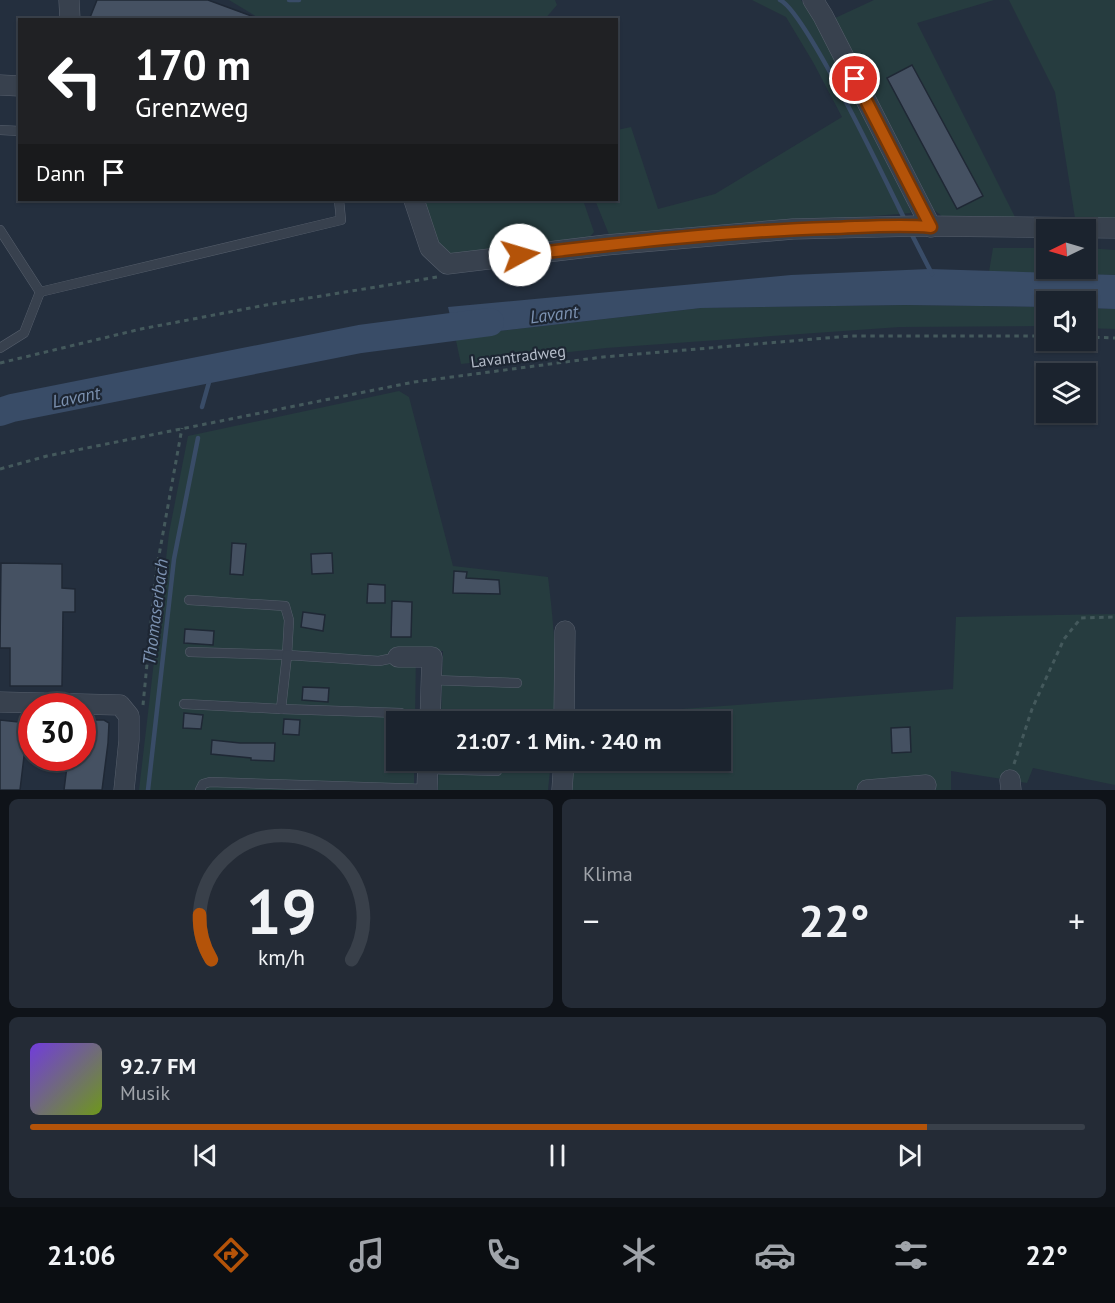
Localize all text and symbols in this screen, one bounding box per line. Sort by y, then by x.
text: 170 m [135,37,251,92]
icon: left [36,42,114,120]
pin [829,53,880,104]
icon: arrive [838,62,871,95]
text: Grenzweg [135,90,249,124]
icon: arrive [97,156,130,189]
text: Dann [36,159,85,187]
north arrow [1036,219,1096,279]
map controls [1036,219,1096,423]
position arrow [488,223,552,287]
button: sound [1036,291,1096,351]
water label: Lavant [529,299,581,328]
street label: Lavantradweg [469,340,567,372]
button: layers [1036,363,1096,423]
water label: Lavant [50,381,103,413]
water label: Thomaserbach [137,557,173,667]
speed limit sign: 30 [18,693,96,771]
text: 21:07 · 1 Min. · 240 m [455,727,662,755]
text: Klima [583,861,633,887]
text: 19 [246,870,316,951]
text: 22° [799,891,869,949]
text: − [583,899,600,942]
text: + [1068,899,1085,942]
text: km/h [257,944,304,972]
text: 92.7 FM [120,1052,196,1080]
text: Musik [120,1080,170,1106]
icon: previous [189,1139,222,1172]
icon: pause [541,1139,574,1172]
icon: next [893,1139,926,1172]
icon: directions [210,1234,252,1276]
icon: music [346,1234,388,1276]
icon: phone [482,1234,524,1276]
icon: climate [618,1234,660,1276]
icon: car [754,1234,796,1276]
icon: filters [890,1234,932,1276]
text: 21:06 [47,1238,116,1272]
text: 22° [1026,1238,1068,1272]

